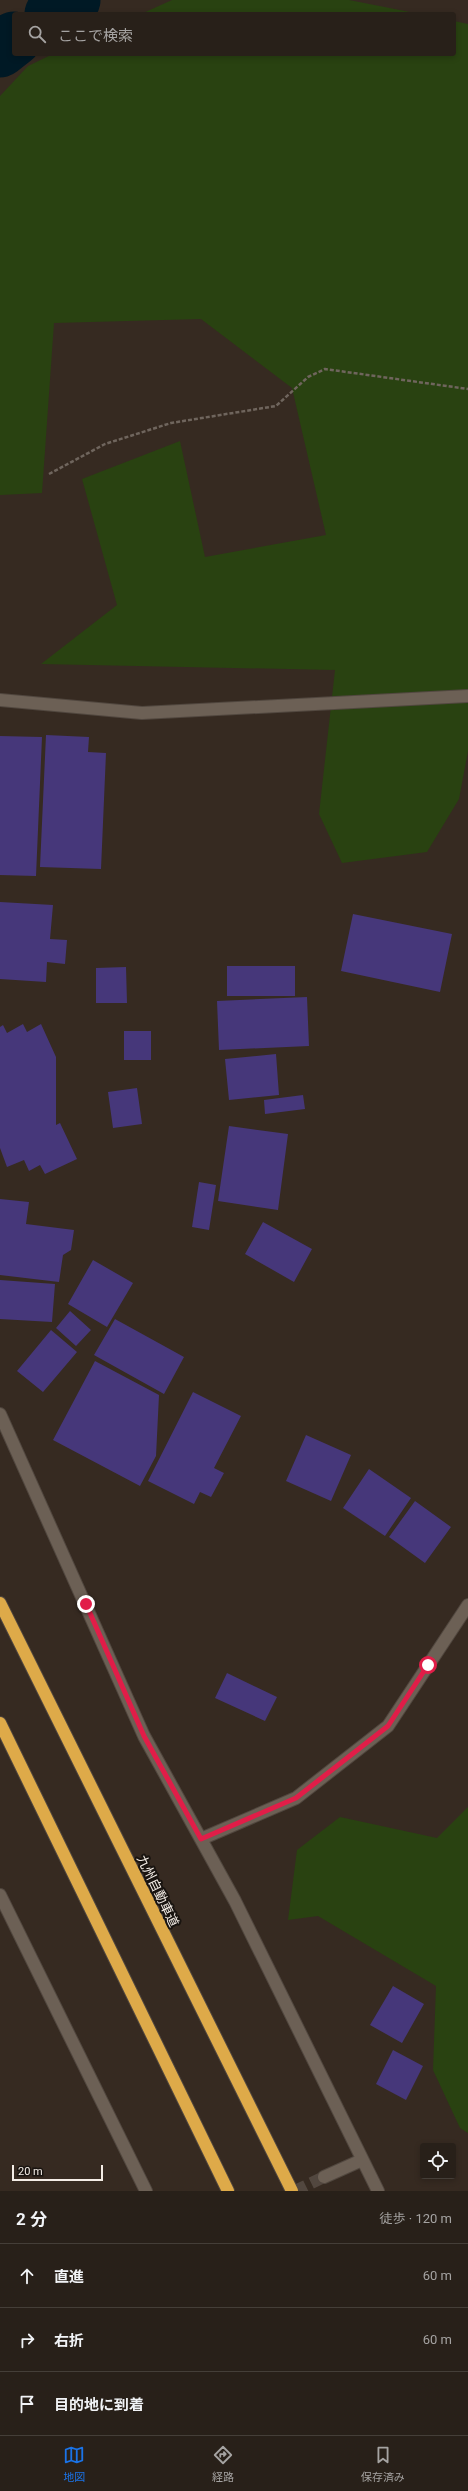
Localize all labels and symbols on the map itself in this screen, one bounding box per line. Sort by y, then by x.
route end [77,1595,95,1613]
route start [419,1656,437,1674]
street label: 九州自動車道 [134,1853,182,1929]
scale bar [12,2163,103,2182]

